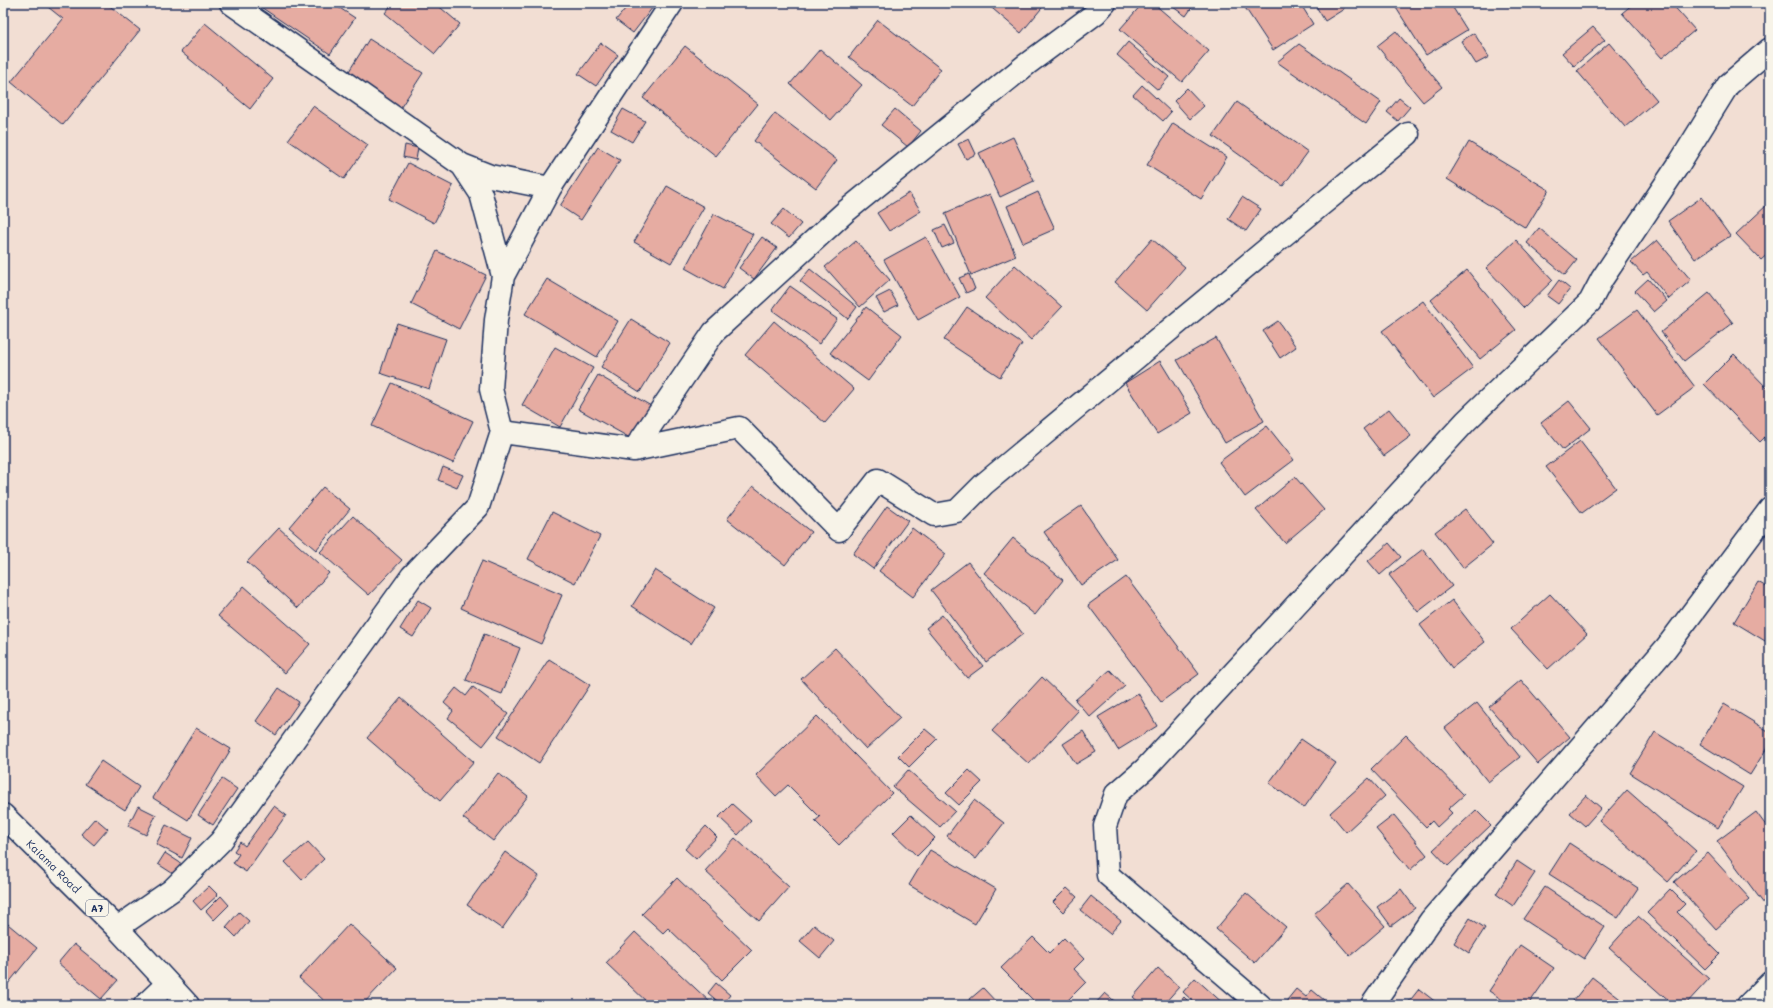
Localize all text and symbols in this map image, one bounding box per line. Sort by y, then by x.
street label: Kaiama Road [24,836,84,896]
road number: A7 [86,900,108,916]

